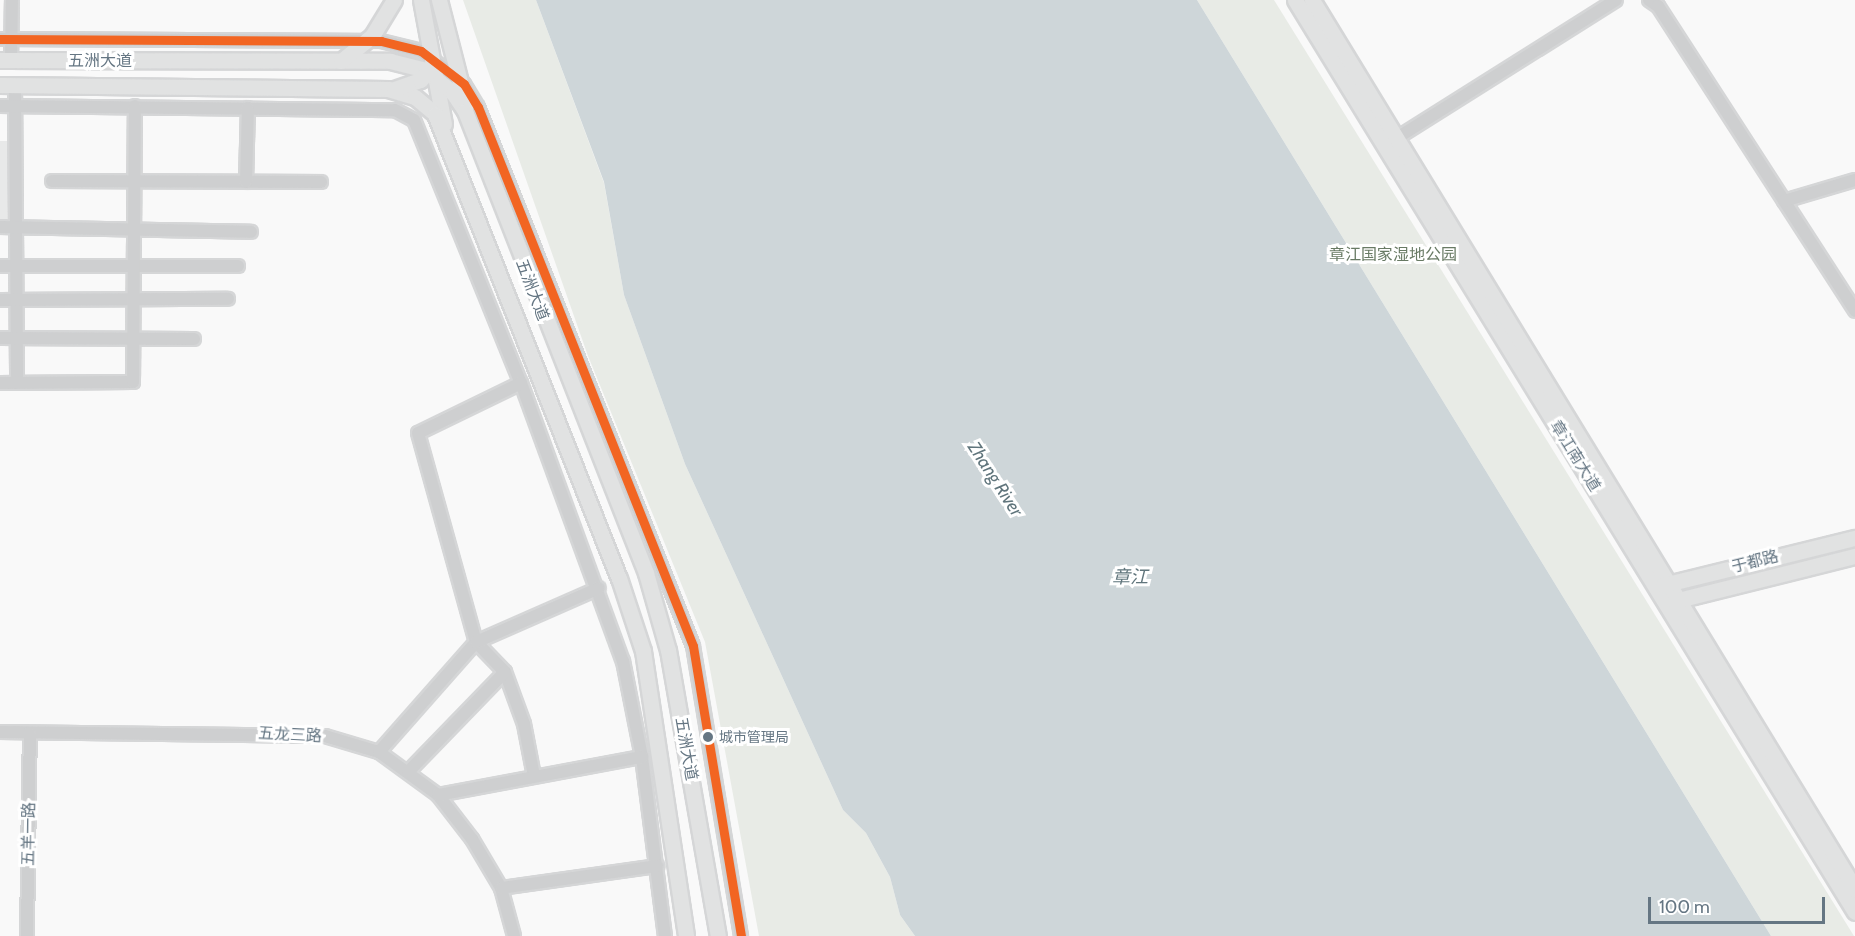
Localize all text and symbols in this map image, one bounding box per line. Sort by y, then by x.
street label: 五洲大道 [68,51,132,71]
park label: 章江国家湿地公园 [1329,245,1457,265]
street label: 五洲大道 [512,257,552,323]
street label: 章江南大道 [1546,417,1604,495]
water label: Zhang River [963,438,1027,520]
street label: 于都路 [1729,547,1781,577]
water label: 章江 [1112,566,1148,588]
street label: 五洲大道 [671,716,701,782]
street label: 五龙三路 [258,724,322,746]
place label: 城市管理局 [719,729,789,745]
marker: 城市管理局 [702,731,714,743]
street label: 五羊一路 [19,802,39,866]
scale bar [1651,885,1828,923]
text: 100 m [1659,896,1710,918]

